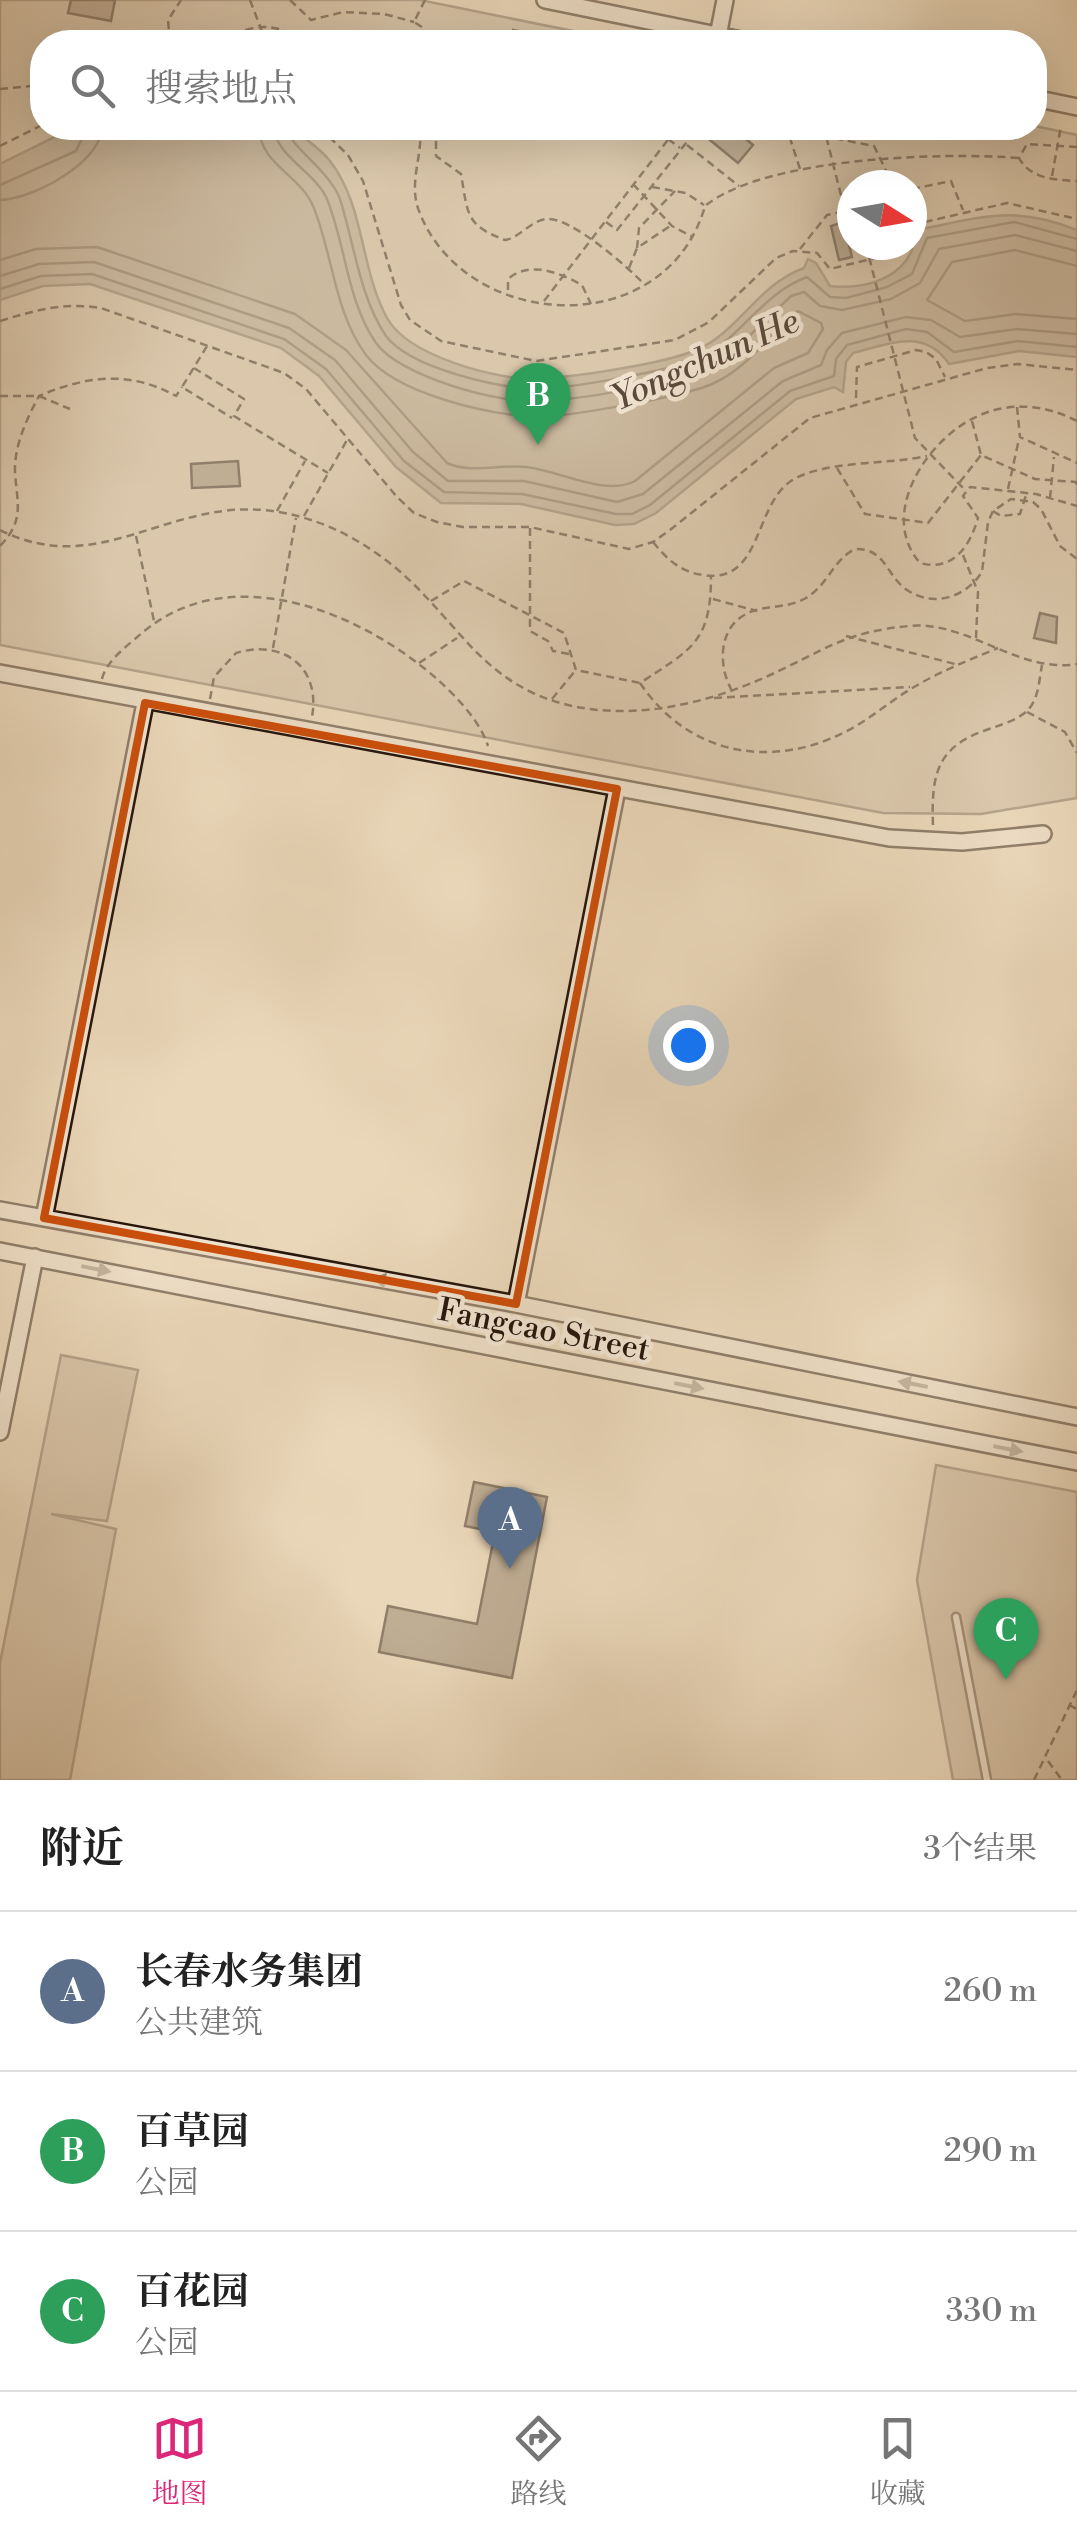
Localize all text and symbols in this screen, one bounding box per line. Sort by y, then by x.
search box [30,30,1047,140]
icon: search [65,58,120,113]
text: 搜索地点 [145,66,297,113]
north arrow [837,170,927,260]
water label: Yongchun He [605,300,806,421]
pin: B [506,362,570,445]
your location [663,1020,714,1071]
one-way arrow [81,1262,112,1278]
one-way arrow [372,1273,403,1288]
street label: Fangcao Street [435,1290,653,1370]
one-way arrow [897,1376,928,1392]
one-way arrow [674,1379,706,1394]
one-way arrow [993,1441,1024,1457]
pin: A [478,1486,542,1569]
pin: C [974,1598,1038,1680]
text: 附近 [40,1823,124,1876]
text: 3个结果 [923,1829,1037,1869]
text: 长春水务集团 [135,1949,363,1996]
text: A [61,1971,84,2011]
text: 260 m [944,1971,1037,2011]
text: 公共建筑 [135,2003,263,2043]
text: 百草园 [135,2109,249,2156]
text: B [60,2131,85,2171]
text: 290 m [944,2131,1037,2171]
text: 公园 [135,2163,199,2203]
text: 百花园 [135,2269,249,2316]
text: C [61,2291,84,2331]
text: 330 m [946,2291,1037,2331]
text: 公园 [135,2323,199,2363]
tab: 地图 [151,2411,208,2512]
tab: 路线 [510,2411,567,2512]
tab: 收藏 [869,2411,926,2512]

